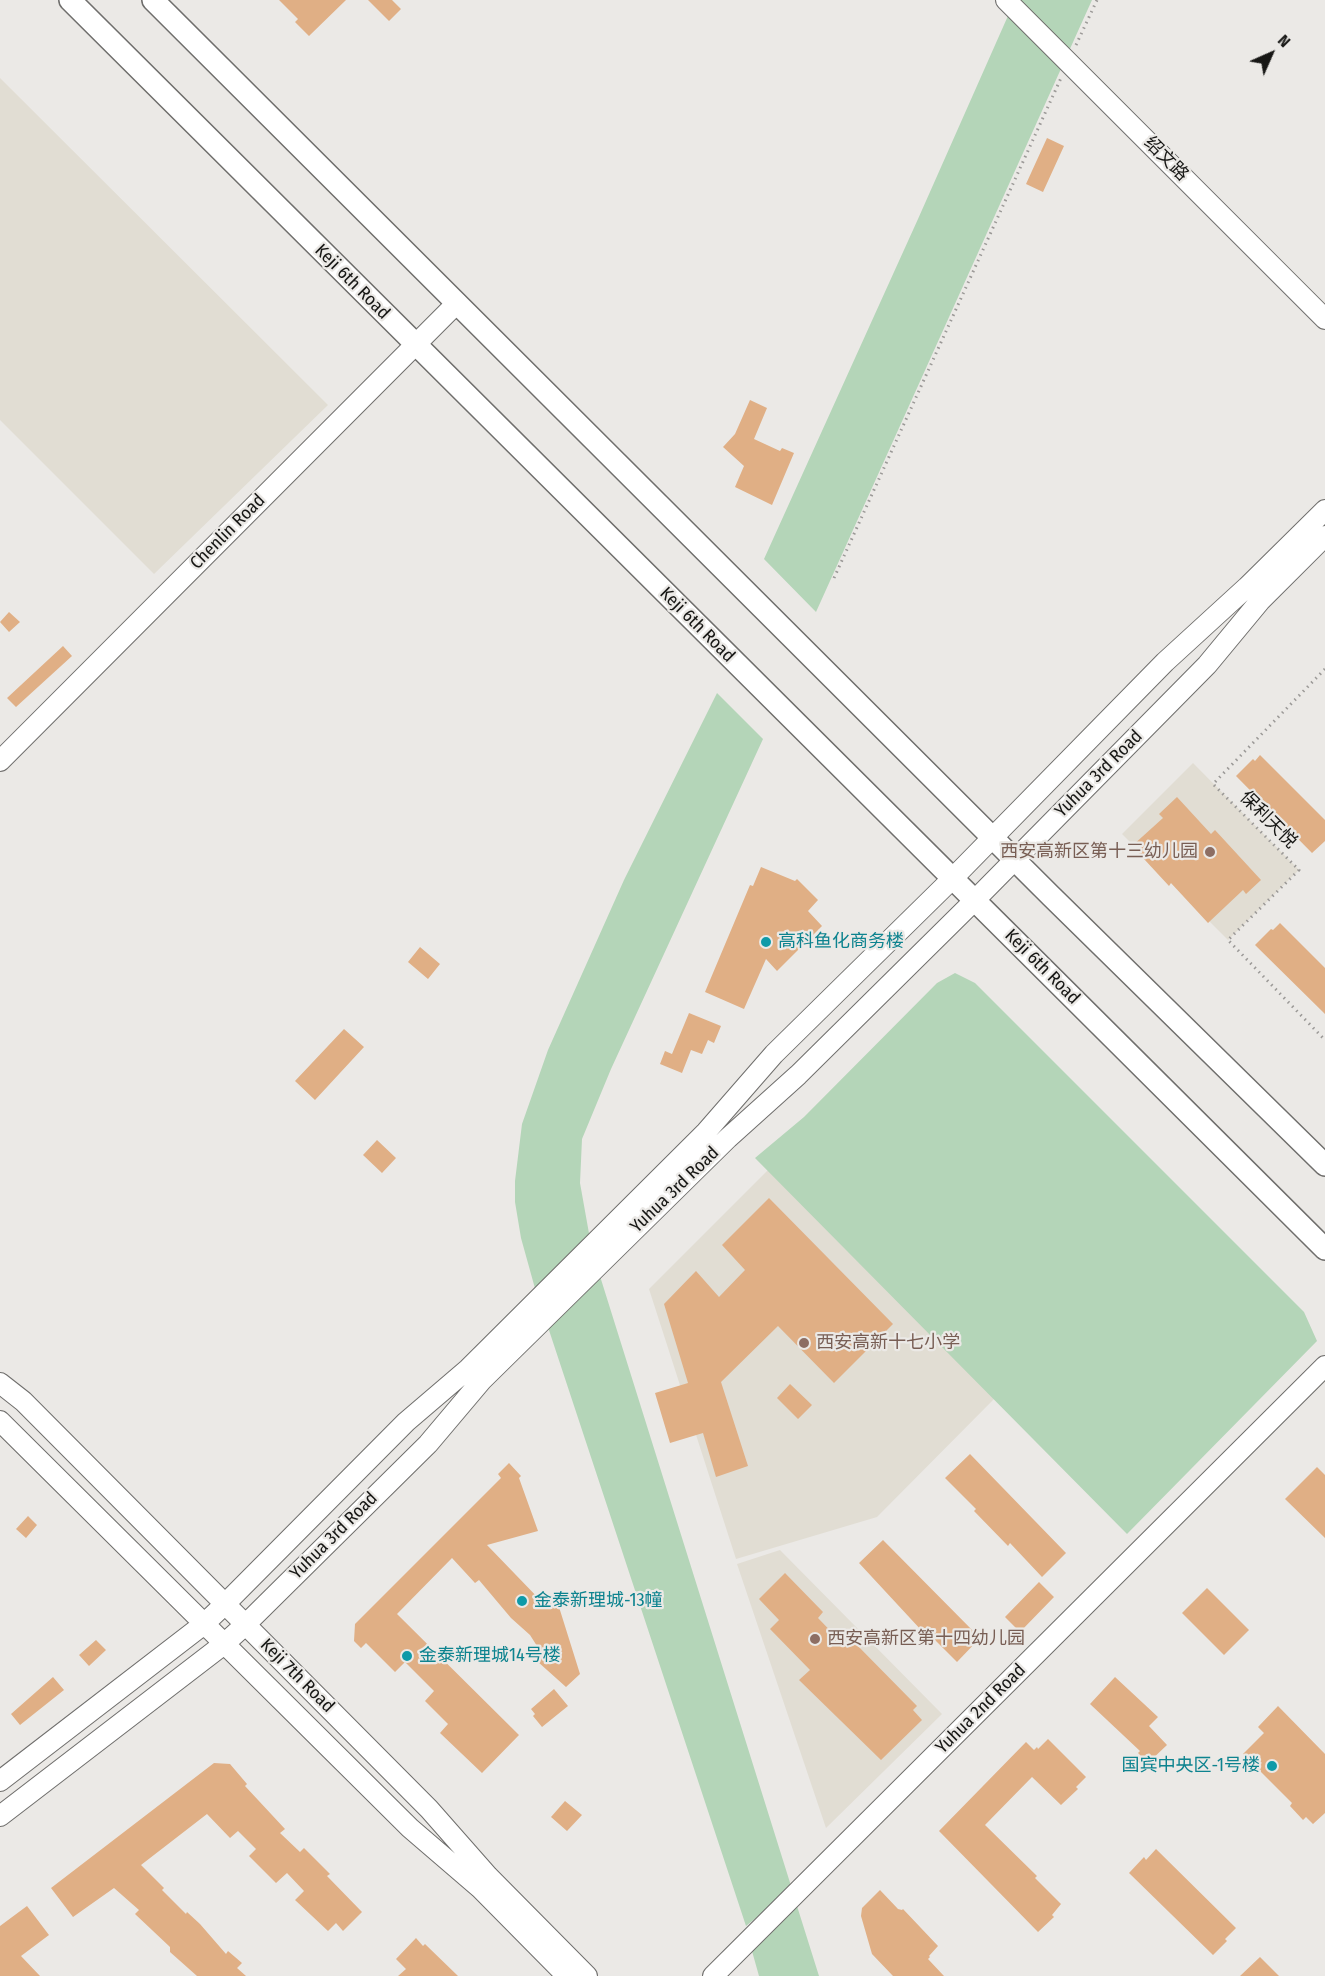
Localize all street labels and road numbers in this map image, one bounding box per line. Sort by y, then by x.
street label: 绍文路 [1139,132,1193,186]
street label: Keji 6th Road [310,240,394,324]
street label: Chenlin Road [186,490,270,574]
street label: Keji 6th Road [655,583,739,667]
street label: Yuhua 3rd Road [1051,726,1147,822]
street label: 保利天悦 [1235,787,1301,853]
street label: Keji 6th Road [1000,925,1084,1009]
street label: Yuhua 3rd Road [626,1142,724,1238]
street label: Yuhua 3rd Road [286,1488,382,1584]
street label: Keji 7th Road [256,1635,338,1717]
street label: Yuhua 2nd Road [932,1660,1030,1758]

